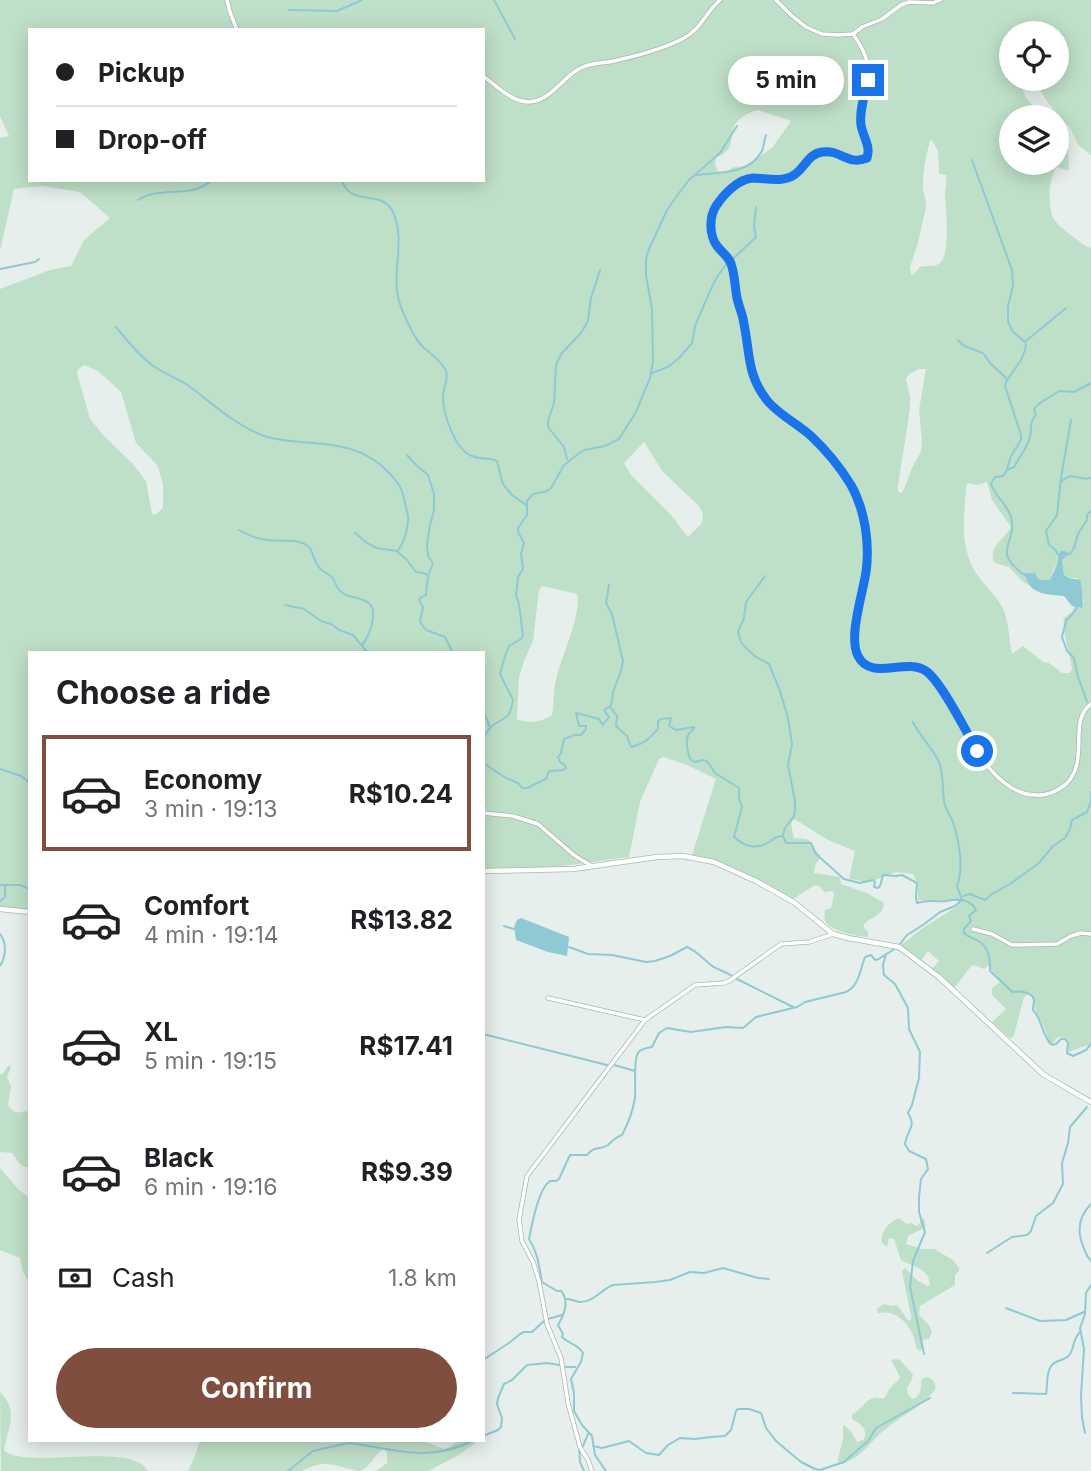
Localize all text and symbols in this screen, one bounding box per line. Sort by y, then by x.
map controls [999,21,1069,175]
button: locate [999,21,1069,91]
callout: 5 min [728,56,844,104]
text: Pickup [98,57,185,88]
route end [852,64,884,96]
text: 5 min [755,66,817,94]
button: layers [999,105,1069,175]
text: Drop-off [98,124,207,155]
text: Choose a ride [56,673,271,712]
route start [961,735,993,767]
icon: car [60,762,123,825]
text: Economy [144,764,262,795]
text: R$10.24 [349,778,453,809]
text: 3 min · 19:13 [144,795,277,823]
icon: car [60,888,123,951]
text: Comfort [144,890,249,921]
text: R$13.82 [350,904,453,935]
text: 4 min · 19:14 [144,921,279,949]
icon: car [60,1014,123,1077]
text: XL [144,1016,178,1047]
text: R$17.41 [359,1030,453,1061]
text: 5 min · 19:15 [144,1047,277,1075]
icon: car [60,1140,123,1203]
text: Black [144,1142,214,1173]
text: R$9.39 [361,1156,453,1187]
text: 6 min · 19:16 [144,1173,277,1201]
icon: cash [56,1259,94,1297]
text: Cash [112,1262,175,1293]
text: 1.8 km [388,1264,457,1292]
button: Confirm [56,1348,457,1428]

